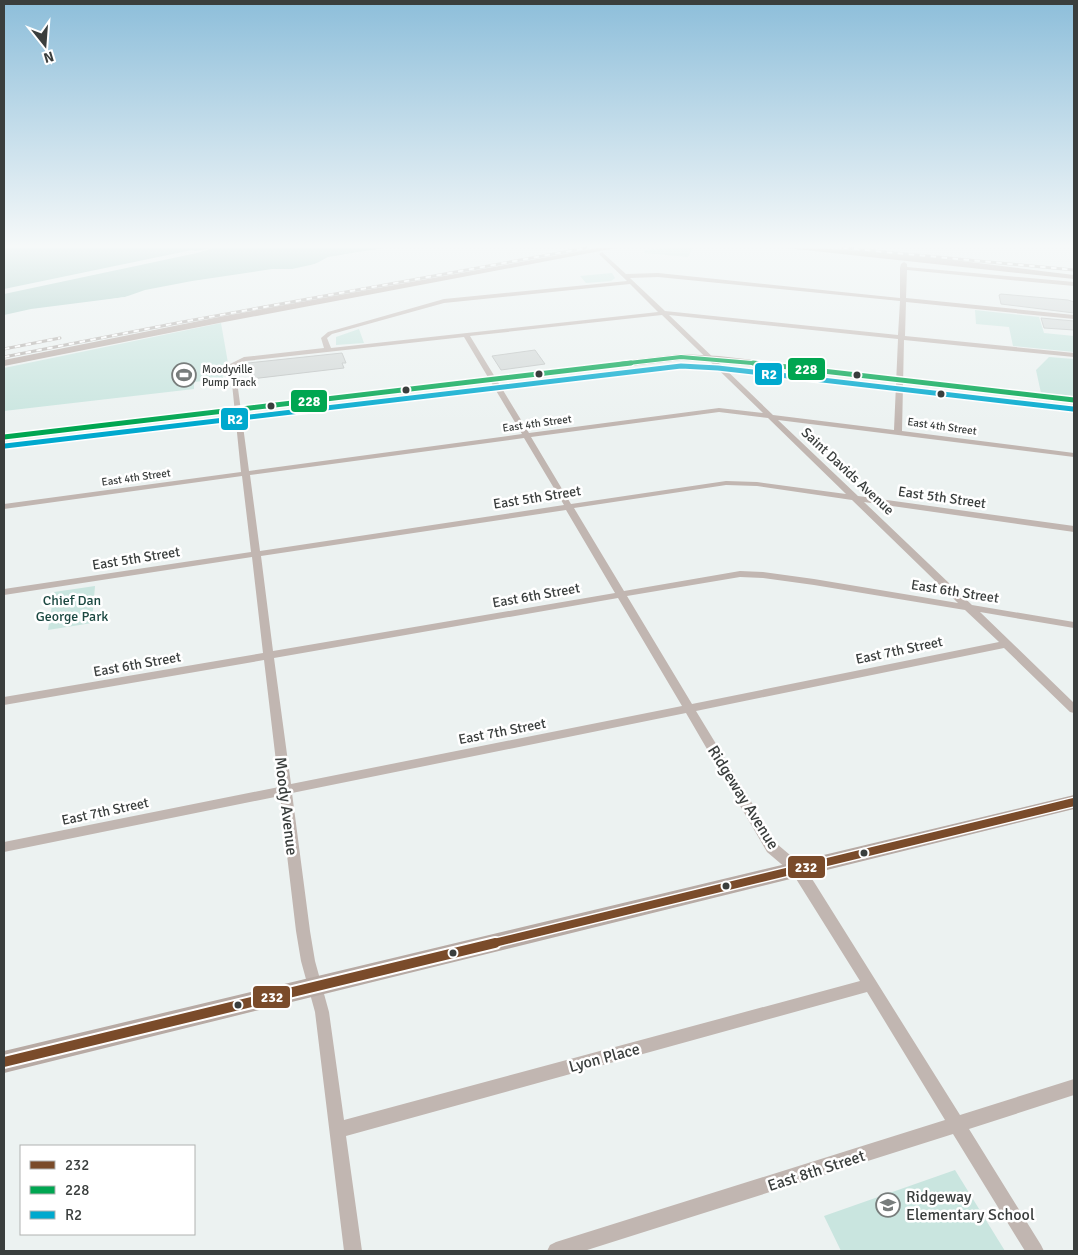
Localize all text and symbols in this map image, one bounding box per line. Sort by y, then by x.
north arrow [20,20,70,70]
text: N [42,47,56,67]
line badge: 228 [787,357,826,381]
text: 228 [795,361,818,378]
sports icon: Moodyville Pump Track [171,362,197,388]
line badge: R2 [754,362,783,386]
place label: Moodyville Pump Track [202,363,257,389]
text: R2 [761,366,777,383]
unlabelled marker [534,369,544,379]
unlabelled marker [852,370,862,380]
unlabelled marker [401,385,411,395]
line badge: 228 [290,389,328,413]
unlabelled marker [936,389,946,399]
text: 228 [298,393,321,410]
unlabelled marker [266,401,276,411]
line badge: R2 [220,407,249,431]
text: R2 [227,411,243,428]
street label: East 4th Street [502,412,573,435]
street label: East 4th Street [907,415,977,438]
street label: Saint Davids Avenue [798,424,898,519]
street label: East 4th Street [101,466,172,489]
street label: East 5th Street [492,482,582,513]
street label: East 5th Street [897,483,987,512]
street label: East 5th Street [91,543,181,574]
street label: East 6th Street [910,576,1000,607]
street label: East 6th Street [491,579,581,612]
park label: Chief Dan George Park [36,592,108,625]
street label: East 7th Street [854,633,944,668]
street label: East 6th Street [92,648,182,681]
street label: East 7th Street [457,715,547,748]
street label: Ridgeway Avenue [703,742,783,853]
street label: Moody Avenue [270,756,302,857]
street label: East 7th Street [60,794,150,829]
unlabelled marker [859,848,869,858]
line badge: 232 [787,855,826,879]
text: 232 [795,859,817,876]
unlabelled marker [721,881,731,891]
unlabelled marker [448,948,458,958]
line badge: 232 [252,985,291,1009]
text: 232 [261,989,283,1006]
unlabelled marker [233,1000,243,1010]
street label: Lyon Place [567,1039,642,1077]
legend [20,1145,195,1235]
street label: East 8th Street [765,1146,868,1196]
text: 232 [65,1156,89,1174]
text: 228 [65,1181,89,1199]
place label: Ridgeway Elementary School [906,1187,1035,1225]
school or university icon: Ridgeway Elementary School [875,1192,901,1218]
text: R2 [65,1206,82,1224]

